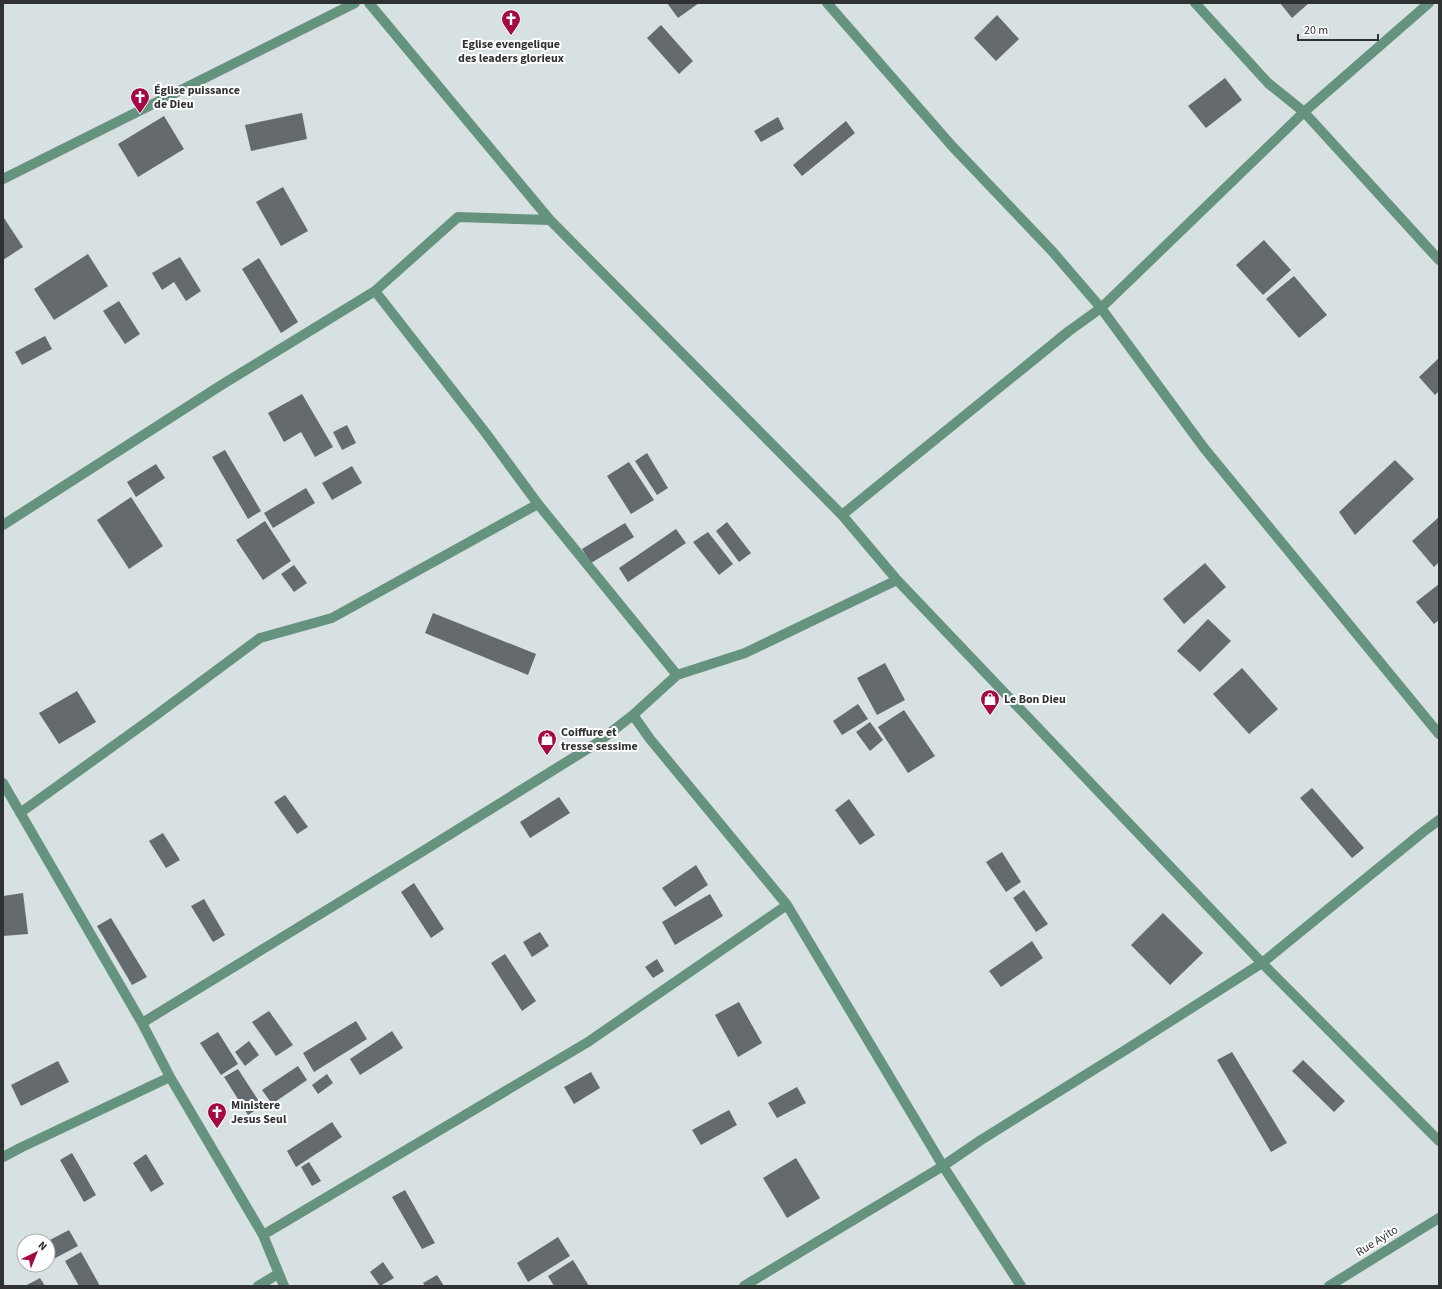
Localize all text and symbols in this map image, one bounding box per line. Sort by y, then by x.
church icon: Eglise evengelique des leaders glorieux [500,8,522,36]
scale bar [1298,16,1378,42]
text: 20 m [1304,22,1328,39]
place label: Eglise evengelique des leaders glorieux [458,36,564,67]
place label: Église puissance de Dieu [154,82,240,113]
church icon: Église puissance de Dieu [129,86,151,114]
shop icon: Le Bon Dieu [979,688,1001,716]
place label: Le Bon Dieu [1004,691,1066,708]
place label: Coiffure et tresse sessime [561,724,638,755]
shop icon: Coiffure et tresse sessime [536,728,558,756]
place label: Ministere Jesus Seul [231,1097,287,1128]
church icon: Ministere Jesus Seul [206,1101,228,1129]
street label: Rue Ayito [1353,1221,1401,1261]
north arrow [16,1233,56,1273]
text: N [35,1238,50,1254]

